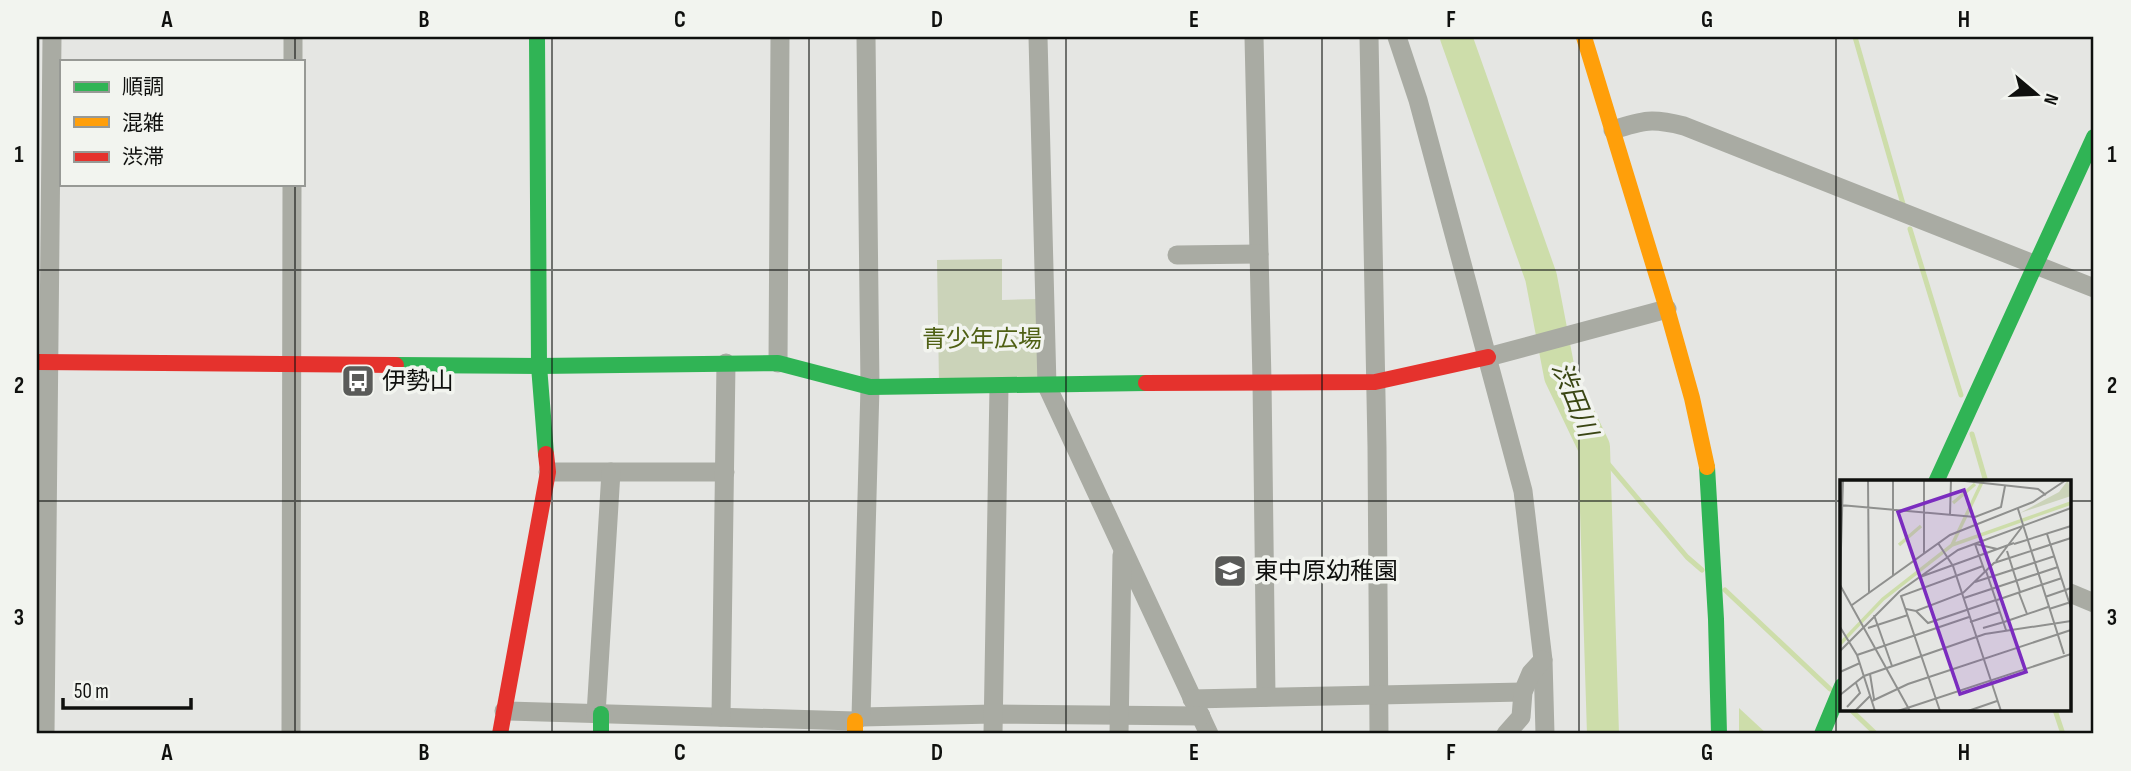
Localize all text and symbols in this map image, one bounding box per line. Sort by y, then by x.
text: A [161,6,174,34]
text: B [419,6,430,34]
text: C [674,6,686,34]
text: D [931,6,943,34]
text: E [1189,6,1199,34]
text: F [1446,6,1456,34]
text: G [1701,6,1713,34]
text: H [1958,6,1970,34]
legend [60,60,304,186]
north arrow [2002,60,2072,130]
text: 順調 [122,75,164,100]
text: N [2038,91,2063,108]
text: 混雑 [122,111,164,136]
text: 1 [14,141,24,169]
text: 1 [2107,141,2117,169]
text: 渋滞 [122,145,164,170]
park label: 青少年広場 [922,325,1042,354]
water label: 渋田川 [1545,358,1604,444]
bus stop icon: 伊勢山 [339,362,377,400]
place label: 伊勢山 [382,367,454,396]
text: 2 [14,372,24,400]
text: 2 [2107,372,2117,400]
inset map [1840,480,2072,712]
school or university icon: 東中原幼稚園 [1211,552,1249,590]
place label: 東中原幼稚園 [1254,557,1398,586]
text: 3 [14,604,24,632]
text: 3 [2107,604,2117,632]
scale bar [63,666,191,710]
text: 50 m [74,679,109,704]
text: A [161,739,174,767]
text: B [419,739,430,767]
text: C [674,739,686,767]
text: D [931,739,943,767]
text: E [1189,739,1199,767]
text: F [1446,739,1456,767]
text: G [1701,739,1713,767]
text: H [1958,739,1970,767]

